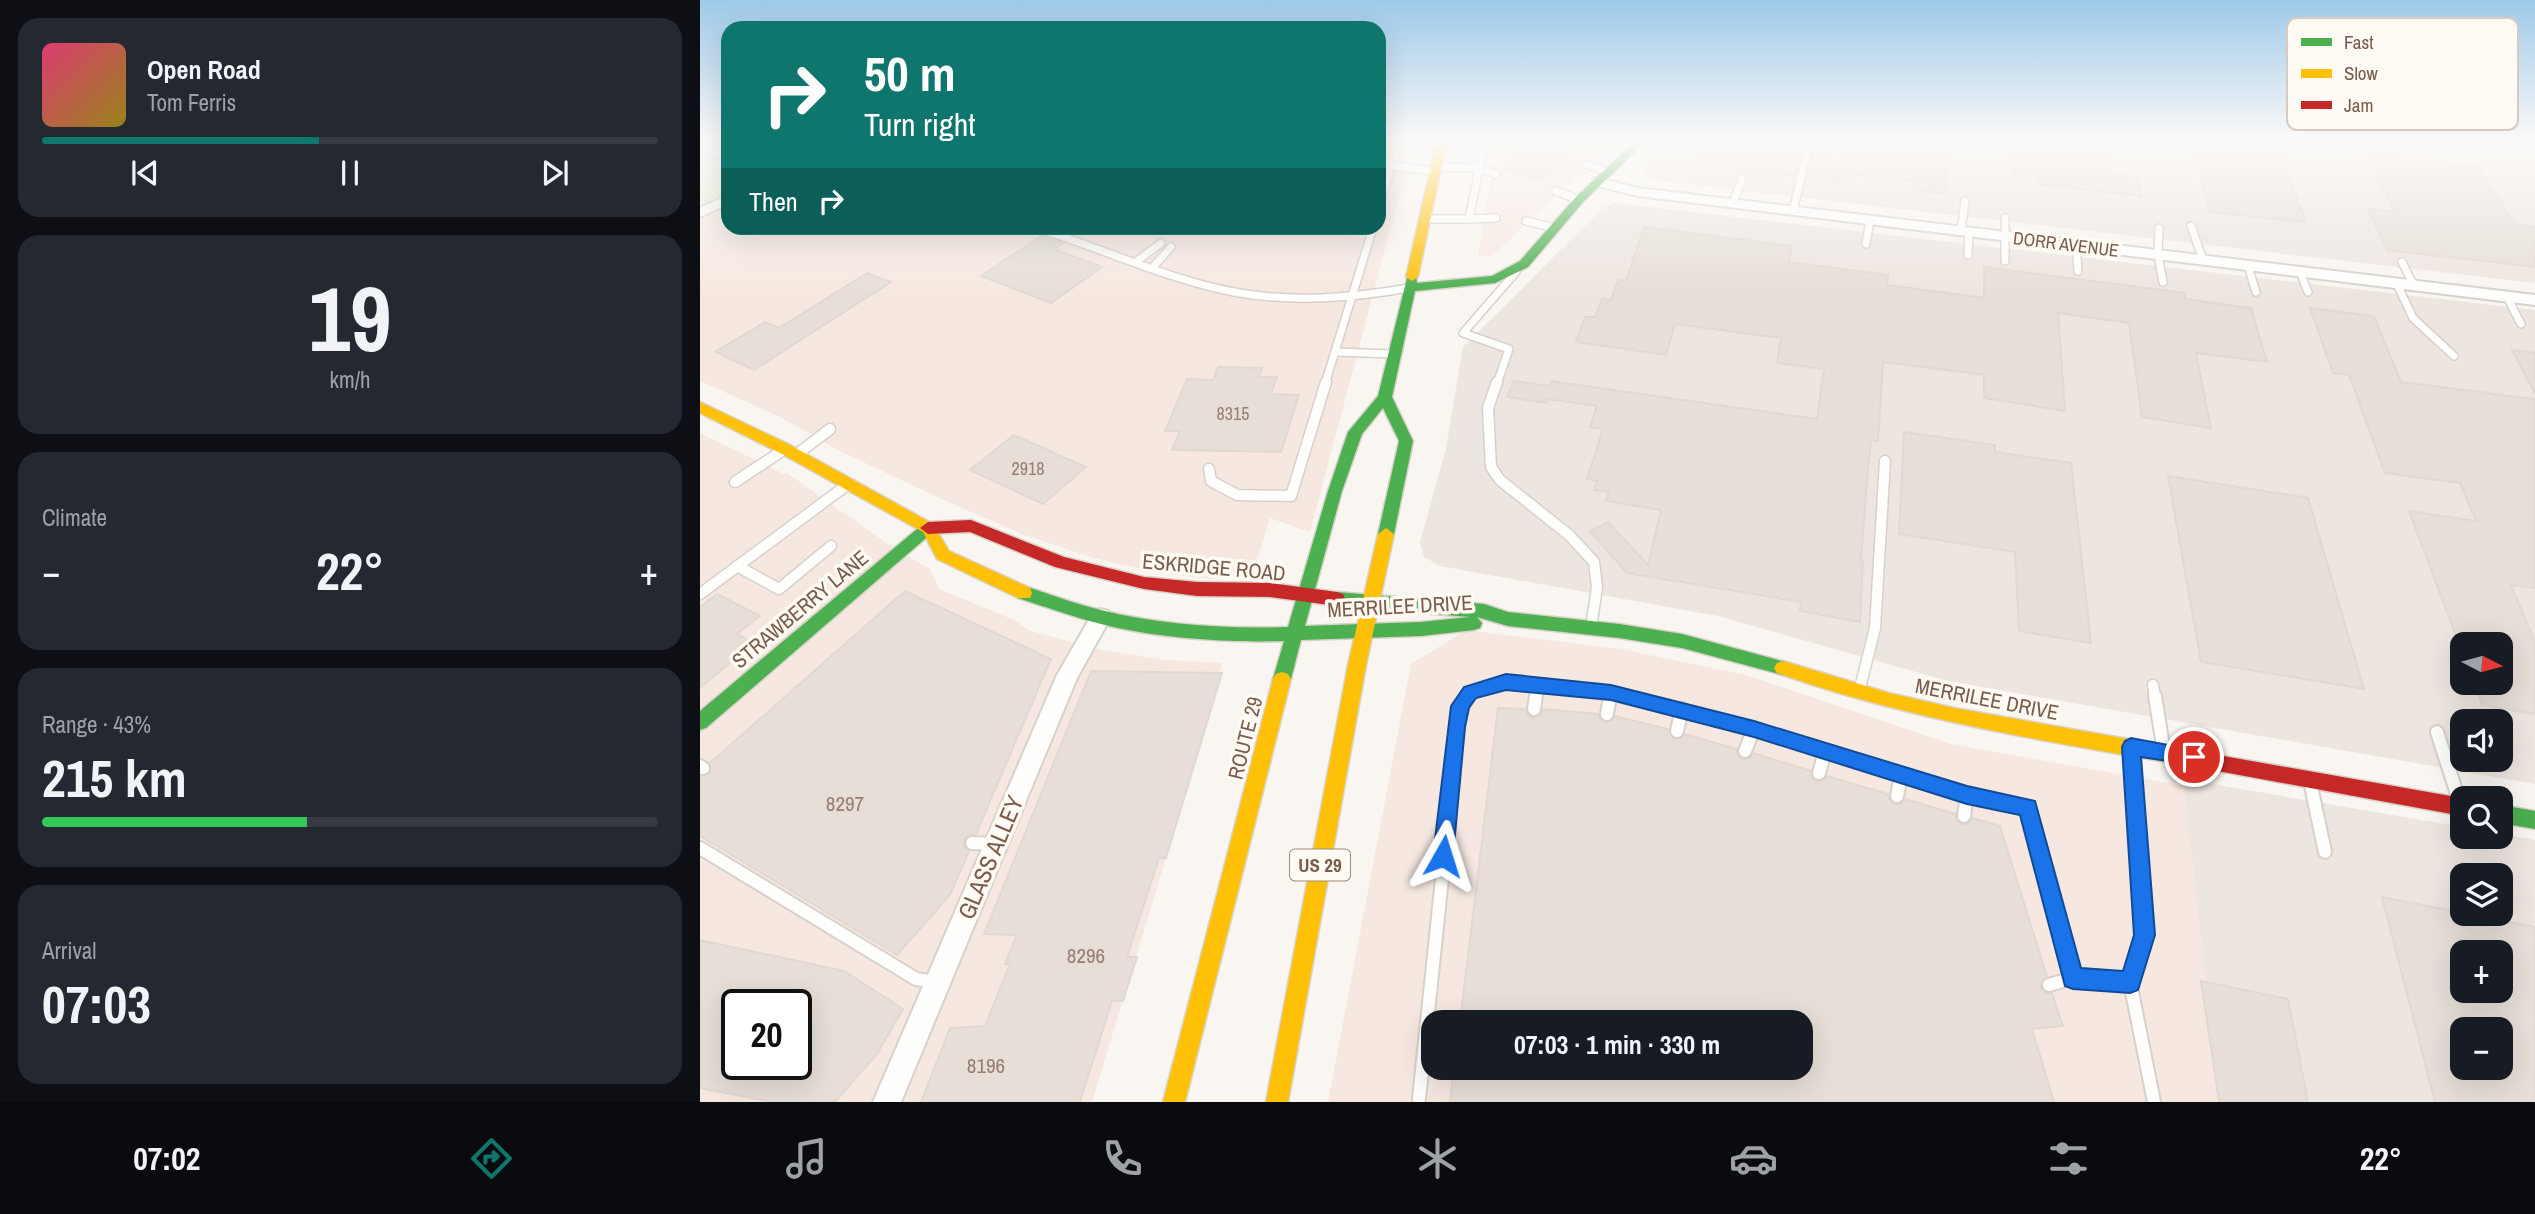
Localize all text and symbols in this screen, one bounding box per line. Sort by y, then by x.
legend [2287,18,2518,130]
text: Fast [2344,29,2374,55]
text: 50 m [864,40,956,106]
icon: right [749,49,840,140]
text: Open Road [147,52,261,87]
text: Slow [2344,60,2379,86]
text: Tom Ferris [147,87,236,118]
text: Jam [2344,92,2373,118]
text: Turn right [864,103,976,146]
icon: previous [126,154,164,192]
icon: pause [331,154,369,192]
icon: next [536,154,574,192]
icon: right [812,182,850,220]
text: Then [749,184,798,219]
street label: DORR AVENUE [2012,225,2120,263]
text: 19 [309,257,392,379]
text: km/h [330,364,370,395]
house number: 8315 [1217,401,1249,426]
house number: 2918 [1012,456,1044,481]
text: Climate [42,502,107,533]
text: 22° [316,536,384,606]
street label: STRAWBERRY LANE [726,543,874,675]
text: − [42,546,60,597]
text: + [640,546,658,597]
street label: ESKRIDGE ROAD [1141,546,1287,588]
street label: MERRILEE DRIVE [1327,588,1473,624]
north arrow [2450,632,2513,695]
map controls [2450,632,2513,1080]
street label: MERRILEE DRIVE [1913,671,2061,727]
street label: ROUTE 29 [1221,694,1269,782]
text: Range · 43% [42,709,151,740]
button: sound [2450,709,2513,772]
pin [2164,727,2224,787]
icon: arrive [2175,738,2213,776]
text: 215 km [42,743,187,813]
button: search [2450,786,2513,849]
house number: 8297 [826,789,864,818]
street label: GLASS ALLEY [950,790,1030,924]
position arrow [1406,819,1480,893]
road number: US 29 [1290,850,1350,880]
button: layers [2450,863,2513,926]
text: Arrival [42,935,97,966]
button: + [2450,940,2513,1003]
house number: 8296 [1067,941,1105,970]
text: 07:03 [42,969,151,1039]
speed limit sign: 20 [721,989,812,1080]
button: − [2450,1017,2513,1080]
text: 07:03 · 1 min · 330 m [1514,1027,1720,1062]
house number: 8196 [967,1051,1005,1080]
icon: directions [467,1134,516,1183]
icon: music [782,1134,831,1183]
icon: phone [1098,1134,1147,1183]
icon: climate [1413,1134,1462,1183]
icon: car [1729,1134,1778,1183]
icon: filters [2044,1134,2093,1183]
text: 07:02 [133,1137,200,1180]
text: 22° [2360,1137,2402,1180]

